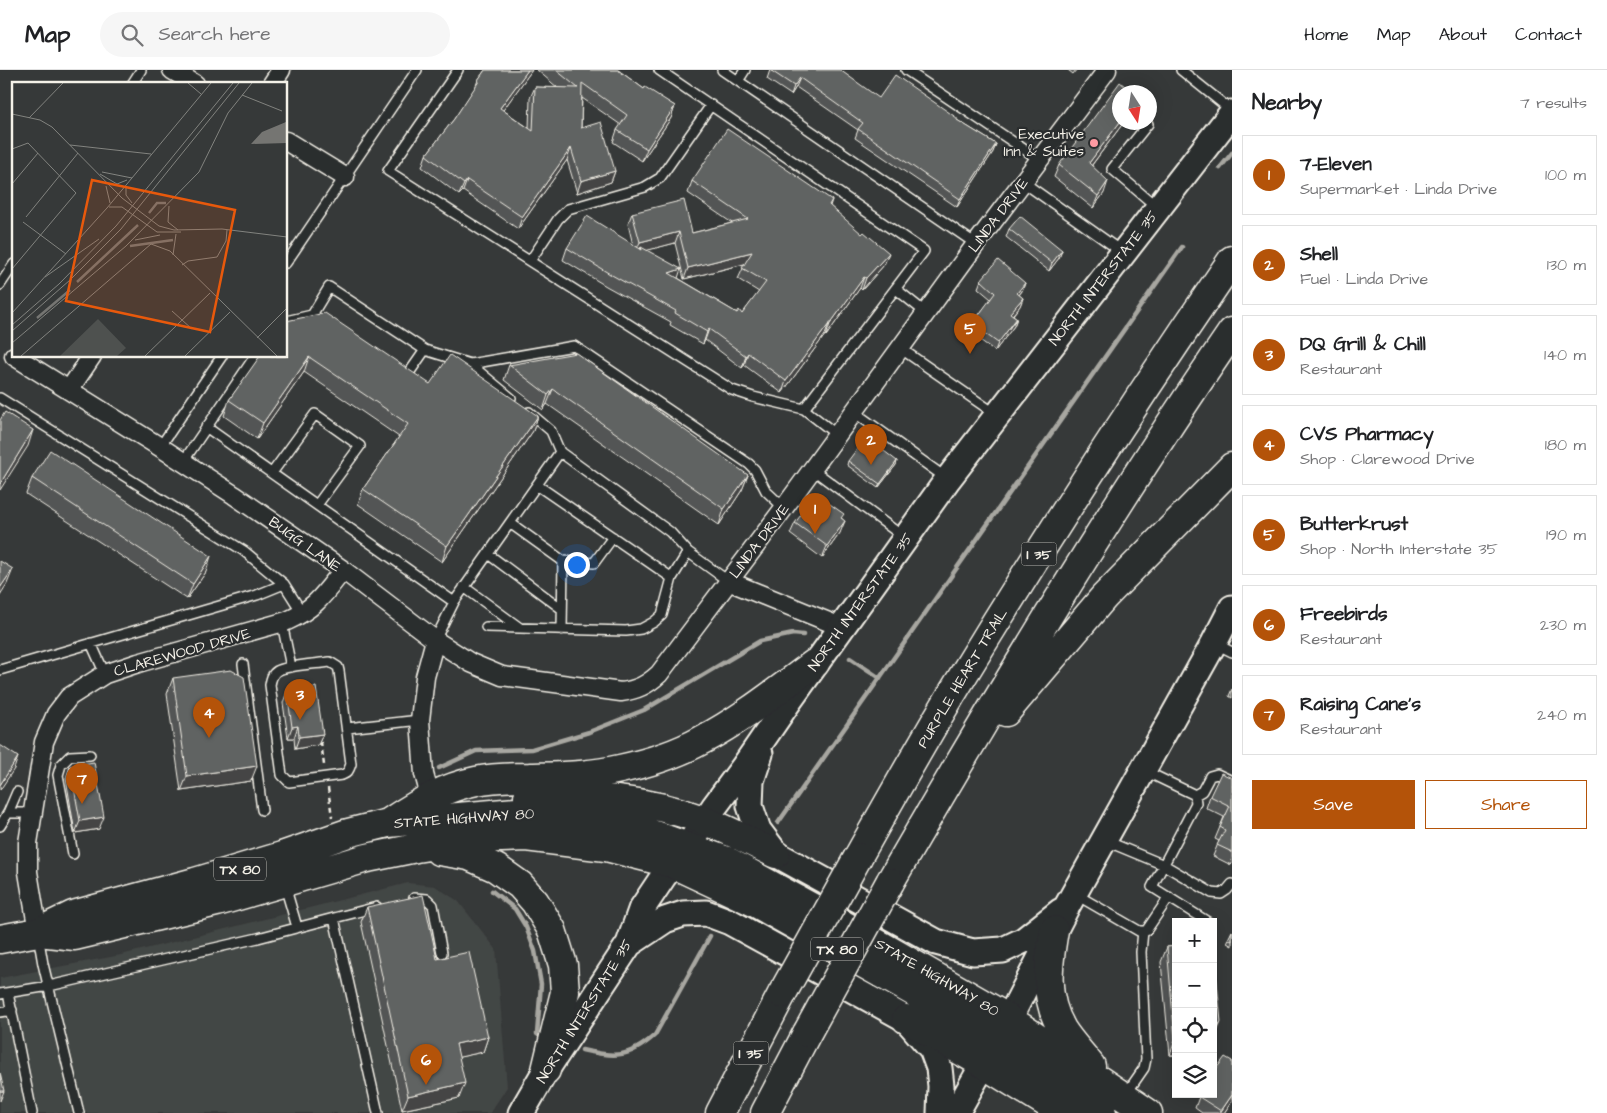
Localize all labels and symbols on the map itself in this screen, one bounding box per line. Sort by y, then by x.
inset map [12,82,288,358]
north arrow [1112,85,1157,130]
place label: Executive Inn & Suites [1003,124,1084,162]
marker: Executive Inn & Suites [1088,137,1100,149]
street label: LINDA DRIVE [963,174,1033,257]
street label: NORTH INTERSTATE 35 [1044,206,1163,350]
pin: 5 [954,313,986,354]
pin: 2 [855,424,887,465]
pin: 1 [799,493,831,534]
street label: LINDA DRIVE [724,500,794,583]
street label: BUGG LANE [264,512,345,577]
street label: NORTH INTERSTATE 35 [803,529,918,676]
road number: I 35 [1022,542,1056,566]
your location [564,552,590,578]
street label: PURPLE HEART TRAIL [912,604,1013,752]
street label: CLAREWOOD DRIVE [111,623,253,682]
pin: 3 [284,679,316,720]
pin: 4 [193,697,225,738]
pin: 7 [66,763,98,804]
street label: STATE HIGHWAY 80 [393,803,535,834]
road number: TX 80 [214,858,266,881]
street label: STATE HIGHWAY 80 [871,933,1003,1022]
street label: NORTH INTERSTATE 35 [531,935,638,1087]
road number: TX 80 [811,938,863,961]
road number: I 35 [734,1041,768,1064]
pin: 6 [410,1044,442,1085]

